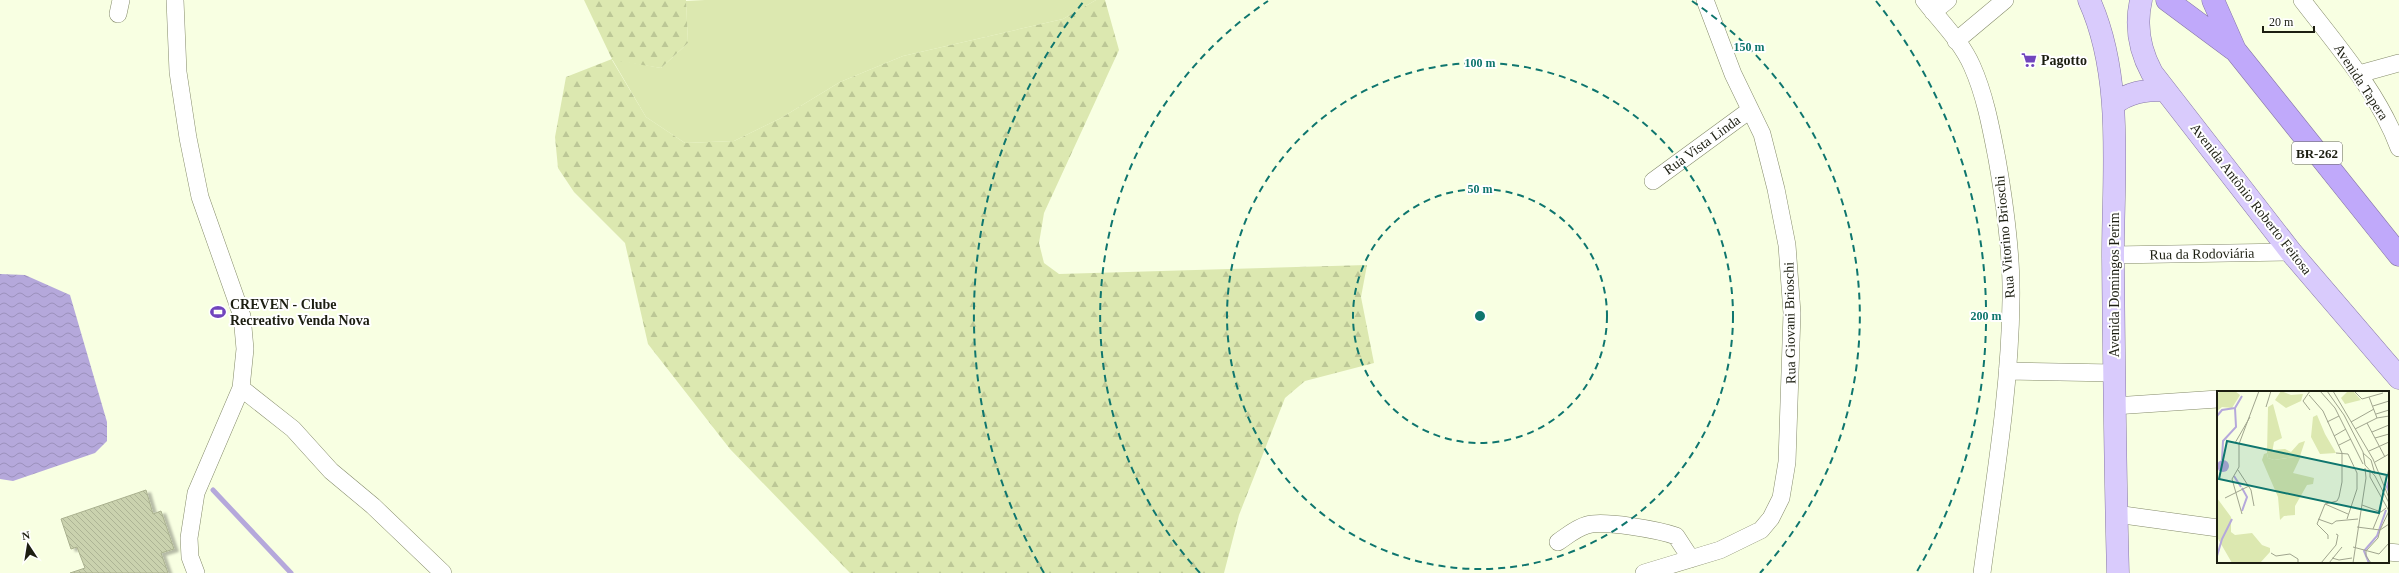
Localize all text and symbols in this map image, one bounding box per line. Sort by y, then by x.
scale bar [2263,8,2314,34]
text: 20 m [2269,15,2294,29]
text: 150 m [1734,40,1765,54]
street label: Avenida Tapera [2331,41,2392,123]
supermarket icon: Pagotto [2020,51,2038,69]
place label: Pagotto [2041,53,2087,68]
text: 100 m [1465,56,1496,70]
street label: Rua Vista Linda [1661,112,1744,178]
street label: Avenida Antônio Roberto Feitosa [2187,120,2315,278]
road number: BR-262 [2292,142,2342,164]
street label: Rua Vitorino Brioschi [1992,175,2018,299]
text: 50 m [1468,182,1493,196]
street label: Avenida Domingos Perim [2107,212,2122,358]
street label: Rua da Rodoviária [2149,246,2255,262]
street label: Rua Giovani Brioschi [1781,262,1799,384]
place label: CREVEN - Clube Recreativo Venda Nova [230,297,370,328]
sports icon: CREVEN - Clube Recreativo Venda Nova [209,303,227,321]
centre of rings [1473,309,1487,323]
text: 200 m [1971,309,2002,323]
inset map [2217,391,2389,563]
north arrow [8,525,48,565]
text: N [21,529,31,542]

